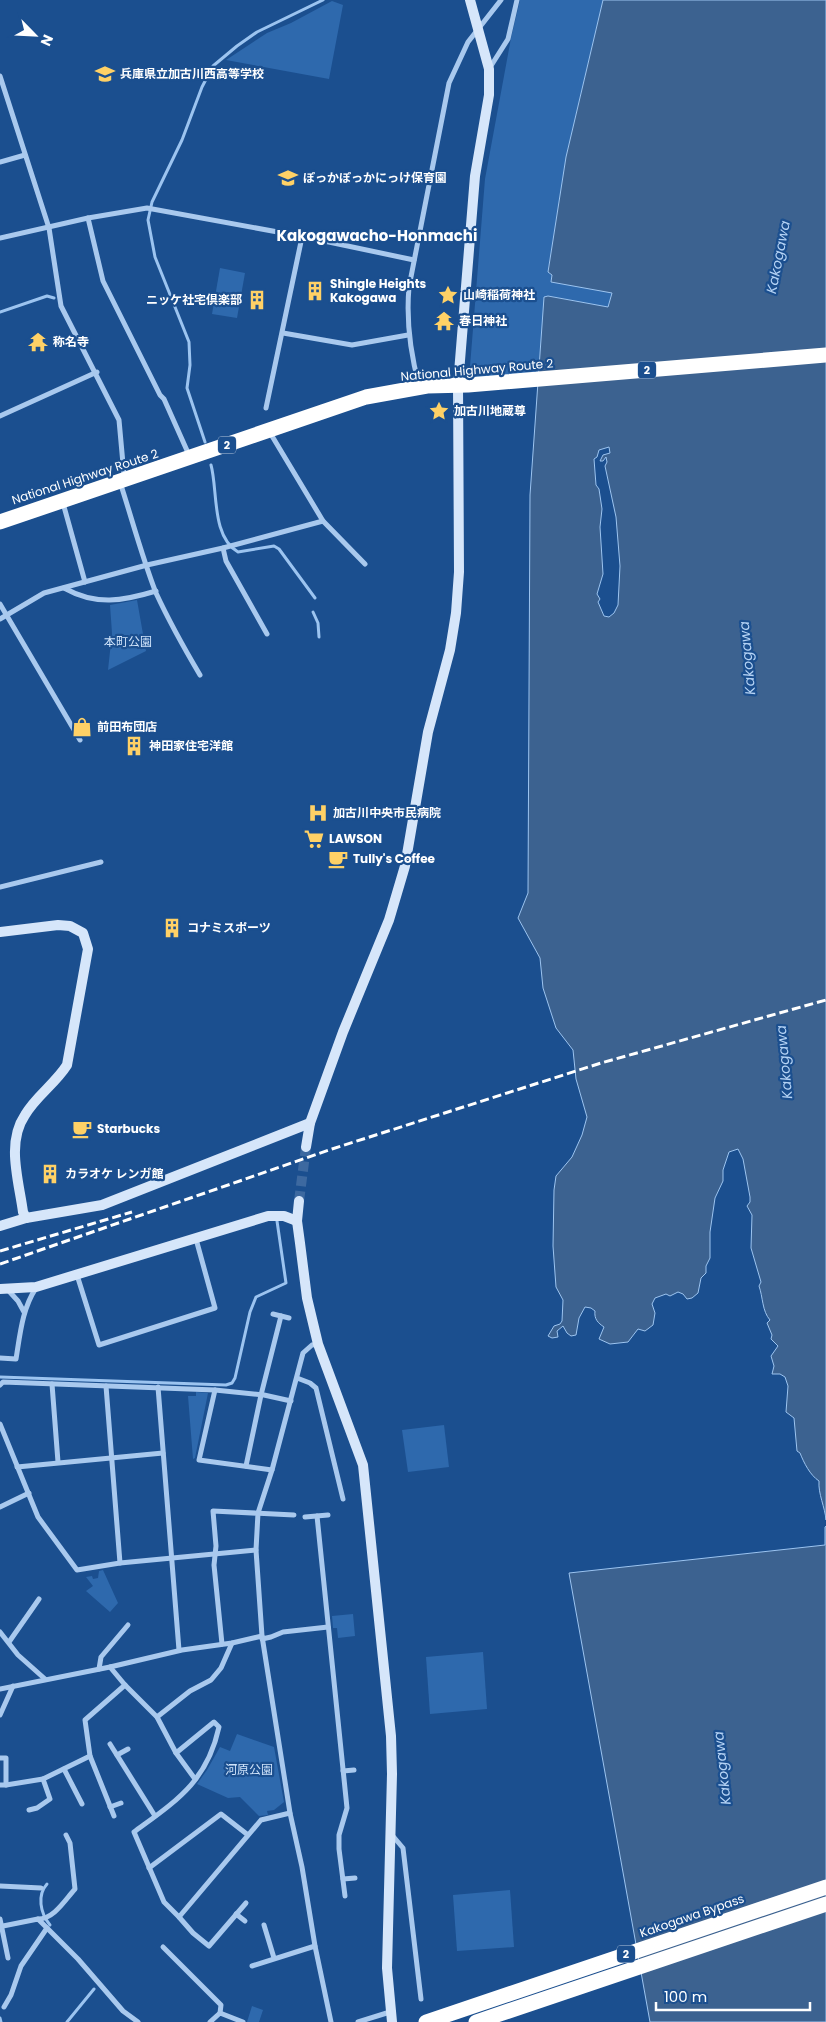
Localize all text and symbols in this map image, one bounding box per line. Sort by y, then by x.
north arrow [10,10,60,60]
text: N [36,31,58,49]
school or university icon: 兵庫県立加古川西高等学校 [94,63,116,85]
place label: 兵庫県立加古川西高等学校 [120,65,264,82]
school or university icon: ぽっかぽっかにっけ保育園 [277,167,299,189]
place label: ぽっかぽっかにっけ保育園 [303,169,447,186]
water label: Kakogawa [761,218,795,295]
district label: Kakogawacho-Honmachi [277,225,477,246]
place label: Shingle Heights Kakogawa [330,275,427,306]
building icon: Shingle Heights Kakogawa [304,280,326,302]
place icon: 山崎稲荷神社 [437,284,459,306]
place label: 山崎稲荷神社 [463,286,535,303]
building icon: ニッケ社宅倶楽部 [246,289,268,311]
place label: ニッケ社宅倶楽部 [146,291,242,308]
temple icon: 春日神社 [433,310,455,332]
place label: 春日神社 [459,312,507,329]
temple icon: 称名寺 [27,331,49,353]
place label: 称名寺 [53,333,89,350]
street label: National Highway Route 2 [400,354,554,385]
road number: 2 [638,362,656,378]
place icon: 加古川地蔵尊 [428,400,450,422]
place label: 加古川地蔵尊 [454,402,526,419]
road number: 2 [218,436,236,454]
street label: National Highway Route 2 [9,445,160,508]
water label: Kakogawa [734,620,760,696]
park label: 本町公園 [104,633,152,650]
shop icon: 前田布団店 [71,716,93,738]
place label: 前田布団店 [97,718,157,735]
building icon: 神田家住宅洋館 [123,735,145,757]
place label: 神田家住宅洋館 [149,737,233,754]
hospital icon: 加古川中央市民病院 [307,802,329,824]
place label: 加古川中央市民病院 [333,804,441,821]
supermarket icon: LAWSON [303,828,325,850]
place label: LAWSON [329,830,382,847]
cafe icon: Tully's Coffee [327,848,349,870]
place label: Tully's Coffee [353,850,436,867]
building icon: コナミスポーツ [161,917,183,939]
place label: コナミスポーツ [187,919,271,936]
water label: Kakogawa [771,1024,797,1100]
cafe icon: Starbucks [71,1118,93,1140]
place label: Starbucks [97,1120,160,1137]
building icon: カラオケ レンガ館 [39,1163,61,1185]
place label: カラオケ レンガ館 [65,1165,164,1182]
water label: Kakogawa [708,1730,736,1806]
park label: 河原公園 [225,1761,273,1778]
street label: Kakogawa Bypass [637,1890,746,1941]
road number: 2 [617,1946,635,1962]
scale bar [656,1980,810,2012]
text: 100 m [664,1986,707,2007]

